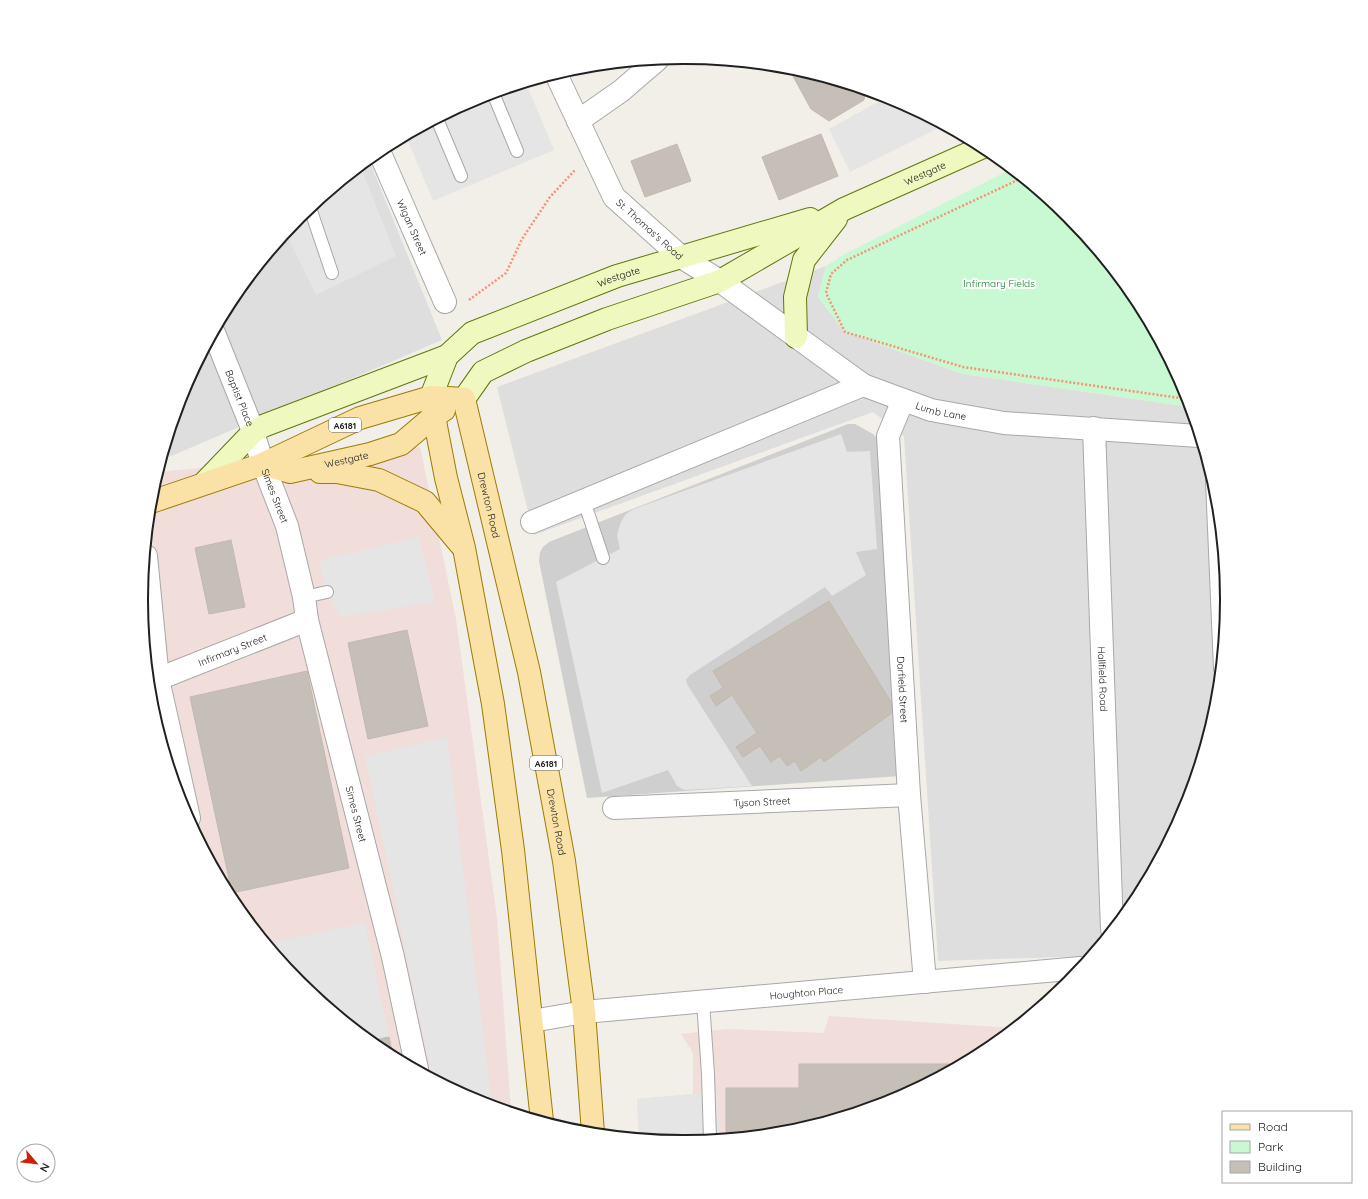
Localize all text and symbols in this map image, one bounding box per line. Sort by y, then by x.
street label: Westgate [902,158,948,188]
street label: St. Thomas's Road [614,196,686,262]
street label: Wigan Street [394,197,430,258]
street label: Westgate [595,263,642,290]
park label: Infirmary Fields [963,277,1035,290]
street label: Baptist Place [223,368,257,428]
street label: Lumb Lane [914,398,968,423]
road number: A6181 [329,418,361,432]
street label: Westgate [323,448,370,471]
street label: Simes Street [259,467,292,525]
street label: Drewton Road [475,471,503,539]
street label: Infirmary Street [196,630,269,669]
street label: Hallfield Road [1095,646,1111,712]
street label: Darfield Street [894,656,911,724]
road number: A6181 [530,756,562,770]
street label: Simes Street [343,785,370,844]
street label: Drewton Road [544,788,569,856]
street label: Tyson Street [733,794,791,809]
street label: Houghton Place [769,983,844,1002]
legend [1222,1111,1352,1183]
text: Road [1258,1119,1288,1134]
text: Park [1258,1139,1283,1154]
north arrow [16,1143,56,1183]
text: Building [1258,1159,1302,1174]
text: N [37,1161,53,1175]

